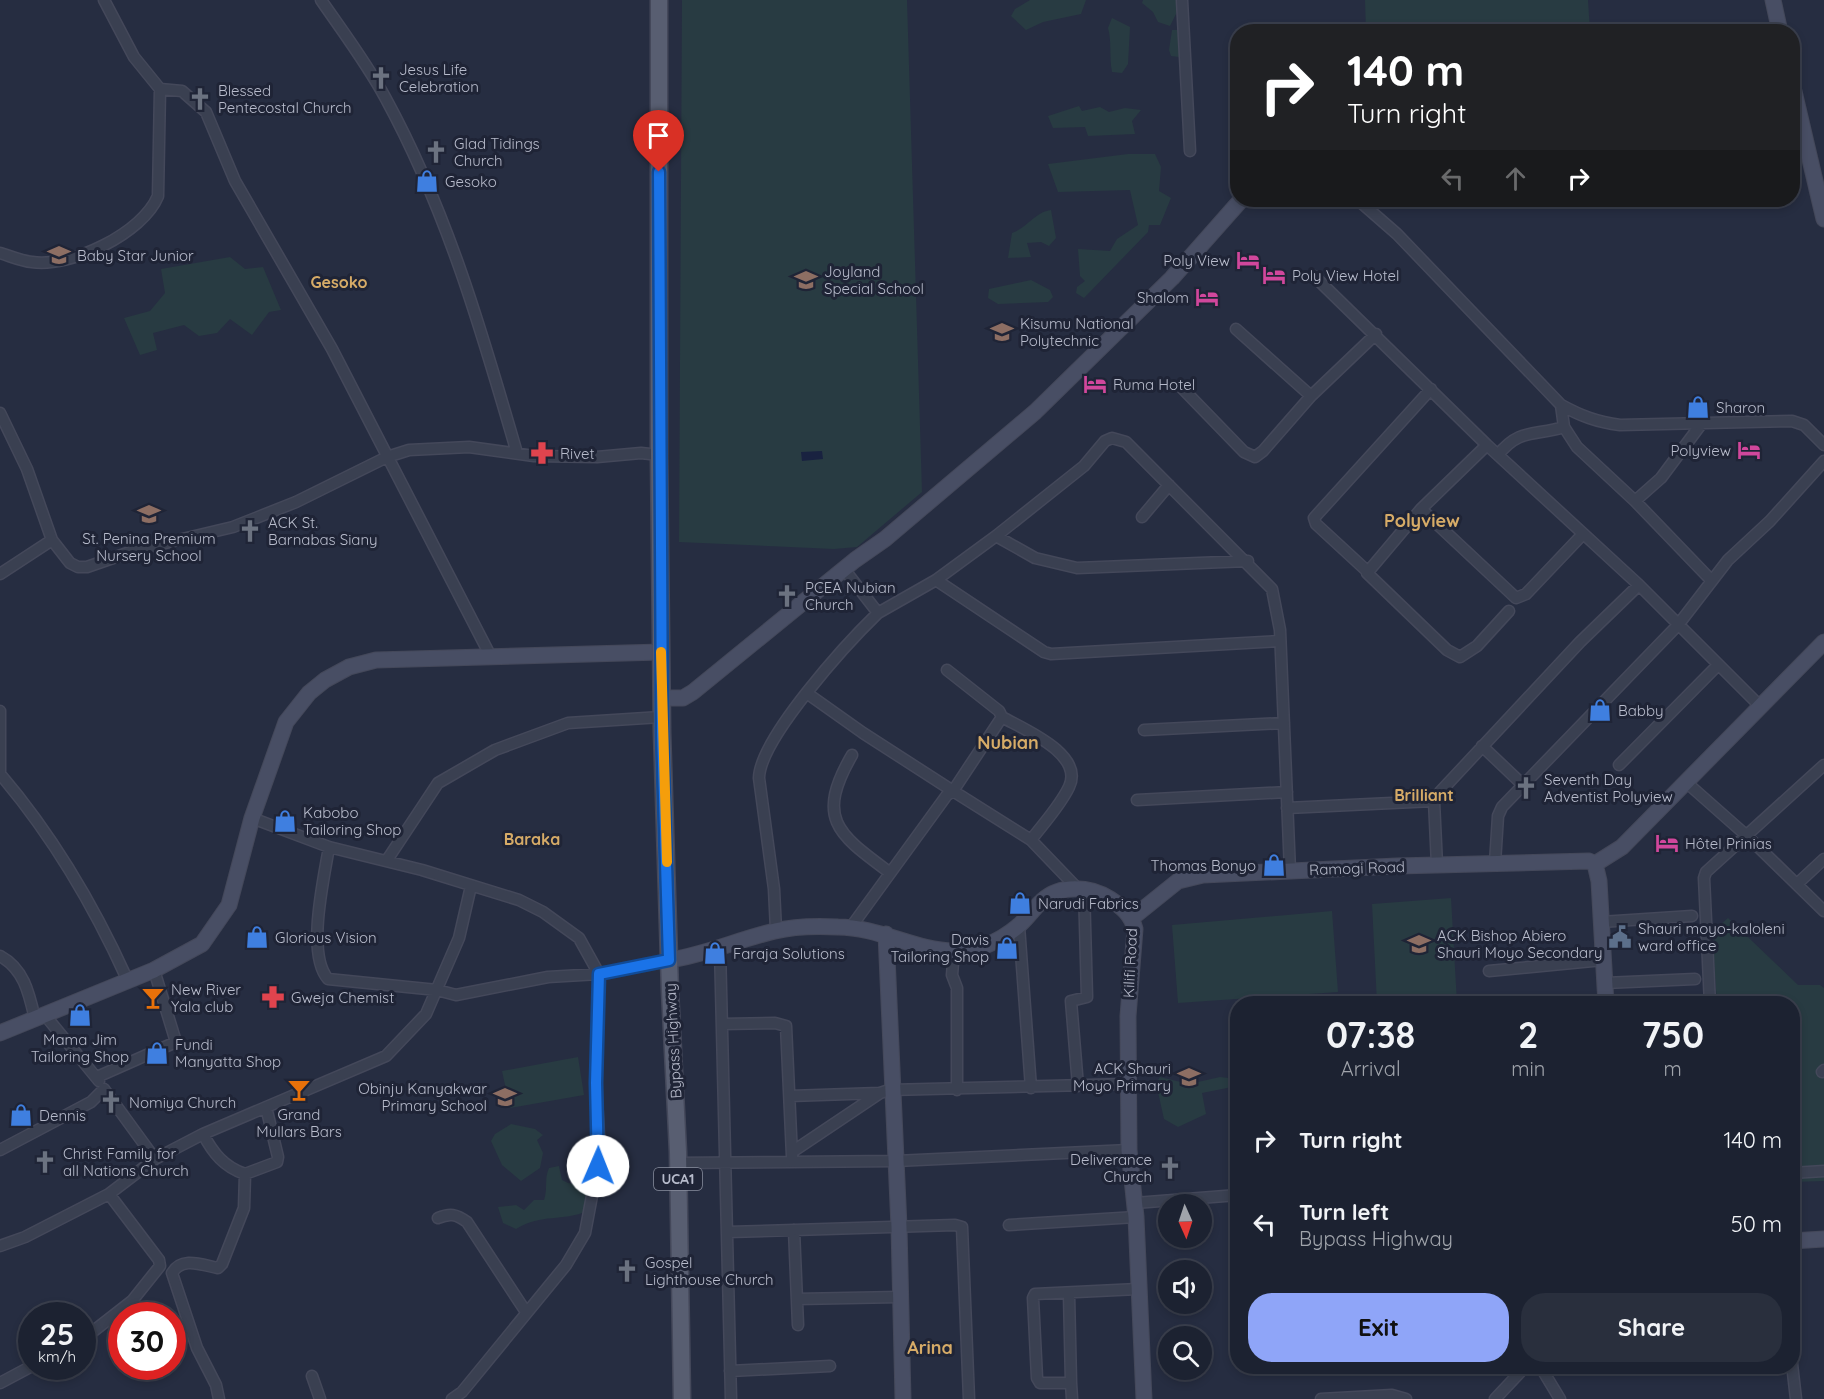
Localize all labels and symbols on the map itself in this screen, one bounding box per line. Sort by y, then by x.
place label: Jesus Life Celebration [399,60,479,96]
church icon: Jesus Life Celebration [368,65,394,91]
place label: Blessed Pentecostal Church [218,81,352,117]
church icon: Blessed Pentecostal Church [187,86,213,112]
pin [633,110,684,172]
place label: Glad Tidings Church [454,134,540,170]
church icon: Glad Tidings Church [423,139,449,165]
shop icon: Gesoko [414,168,440,194]
place label: Gesoko [445,172,497,191]
school or university icon: Baby Star Junior [46,242,72,268]
place label: Baby Star Junior [77,246,194,265]
hotel icon: Poly View [1235,247,1261,273]
place label: Poly View [1163,251,1230,270]
place label: Joyland Special School [824,262,924,298]
hotel icon: Poly View Hotel [1261,262,1287,288]
place label: Poly View Hotel [1292,266,1400,285]
school or university icon: Joyland Special School [793,267,819,293]
district label: Gesoko [310,272,368,292]
hotel icon: Shalom [1194,284,1220,310]
place label: Shalom [1137,288,1189,307]
place label: Kisumu National Polytechnic [1020,314,1134,350]
school or university icon: Kisumu National Polytechnic [989,319,1015,345]
hotel icon: Ruma Hotel [1082,371,1108,397]
place label: Ruma Hotel [1113,375,1195,394]
shop icon: Sharon [1685,394,1711,420]
place label: Sharon [1716,398,1765,417]
hotel icon: Polyview [1736,437,1762,463]
pharmacy icon: Rivet [529,440,555,466]
place label: Polyview [1671,441,1731,460]
place label: Rivet [560,444,595,463]
school or university icon: St. Penina Premium Nursery School [136,501,162,527]
district label: Polyview [1384,509,1460,532]
place label: ACK St. Barnabas Siany [268,513,378,549]
church icon: ACK St. Barnabas Siany [237,518,263,544]
place label: St. Penina Premium Nursery School [82,529,216,565]
place label: PCEA Nubian Church [805,578,896,614]
church icon: PCEA Nubian Church [774,583,800,609]
shop icon: Babby [1587,697,1613,723]
place label: Babby [1618,701,1664,720]
district label: Nubian [977,731,1039,754]
place label: Seventh Day Adventist Polyview [1544,770,1673,806]
church icon: Seventh Day Adventist Polyview [1513,775,1539,801]
district label: Brilliant [1394,785,1454,805]
place label: Kabobo Tailoring Shop [303,803,401,839]
shop icon: Kabobo Tailoring Shop [272,808,298,834]
district label: Baraka [504,829,560,849]
hotel icon: Hôtel Prinias [1654,830,1680,856]
place label: Hôtel Prinias [1685,834,1772,853]
shop icon: Thomas Bonyo [1261,852,1287,878]
place label: Thomas Bonyo [1151,856,1256,875]
street label: Ramogi Road [1309,857,1405,879]
shop icon: Narudi Fabrics [1007,890,1033,916]
place label: Narudi Fabrics [1038,894,1139,913]
place label: Shauri moyo-kaloleni ward office [1638,919,1785,955]
shop icon: Glorious Vision [244,924,270,950]
public building icon: Shauri moyo-kaloleni ward office [1607,924,1633,950]
place label: ACK Bishop Abiero Shauri Moyo Secondary [1437,926,1602,962]
place label: Glorious Vision [275,928,377,947]
street label: Kilifi Road [1119,928,1141,998]
place label: Davis Tailoring Shop [891,930,989,966]
school or university icon: ACK Bishop Abiero Shauri Moyo Secondary [1406,931,1432,957]
shop icon: Davis Tailoring Shop [994,935,1020,961]
shop icon: Faraja Solutions [702,940,728,966]
place label: Faraja Solutions [733,944,845,963]
place label: New River Yala club [171,980,241,1016]
street label: Bypass Highway [660,983,686,1099]
pharmacy icon: Gweja Chemist [260,984,286,1010]
bar icon: New River Yala club [140,985,166,1011]
place label: Gweja Chemist [291,988,394,1007]
shop icon: Mama Jim Tailoring Shop [67,1002,93,1028]
place label: Mama Jim Tailoring Shop [31,1030,129,1066]
place label: Fundi Manyatta Shop [175,1035,281,1071]
shop icon: Fundi Manyatta Shop [144,1040,170,1066]
place label: ACK Shauri Moyo Primary [1073,1059,1171,1095]
school or university icon: ACK Shauri Moyo Primary [1176,1064,1202,1090]
bar icon: Grand Mullars Bars [286,1077,312,1103]
place label: Obinju Kanyakwar Primary School [358,1079,487,1115]
school or university icon: Obinju Kanyakwar Primary School [492,1084,518,1110]
church icon: Nomiya Church [98,1089,124,1115]
place label: Nomiya Church [129,1093,236,1112]
shop icon: Dennis [8,1102,34,1128]
place label: Grand Mullars Bars [256,1105,342,1141]
place label: Dennis [39,1106,86,1125]
position arrow [566,1134,630,1198]
place label: Christ Family for all Nations Church [63,1144,189,1180]
church icon: Christ Family for all Nations Church [32,1149,58,1175]
place label: Deliverance Church [1070,1150,1152,1186]
church icon: Deliverance Church [1157,1155,1183,1181]
road number: UCA1 [654,1168,702,1190]
north arrow [1158,1194,1212,1248]
place label: Gospel Lighthouse Church [645,1253,773,1289]
church icon: Gospel Lighthouse Church [614,1258,640,1284]
speed limit sign: 30 [108,1302,186,1380]
district label: Arina [907,1336,953,1359]

